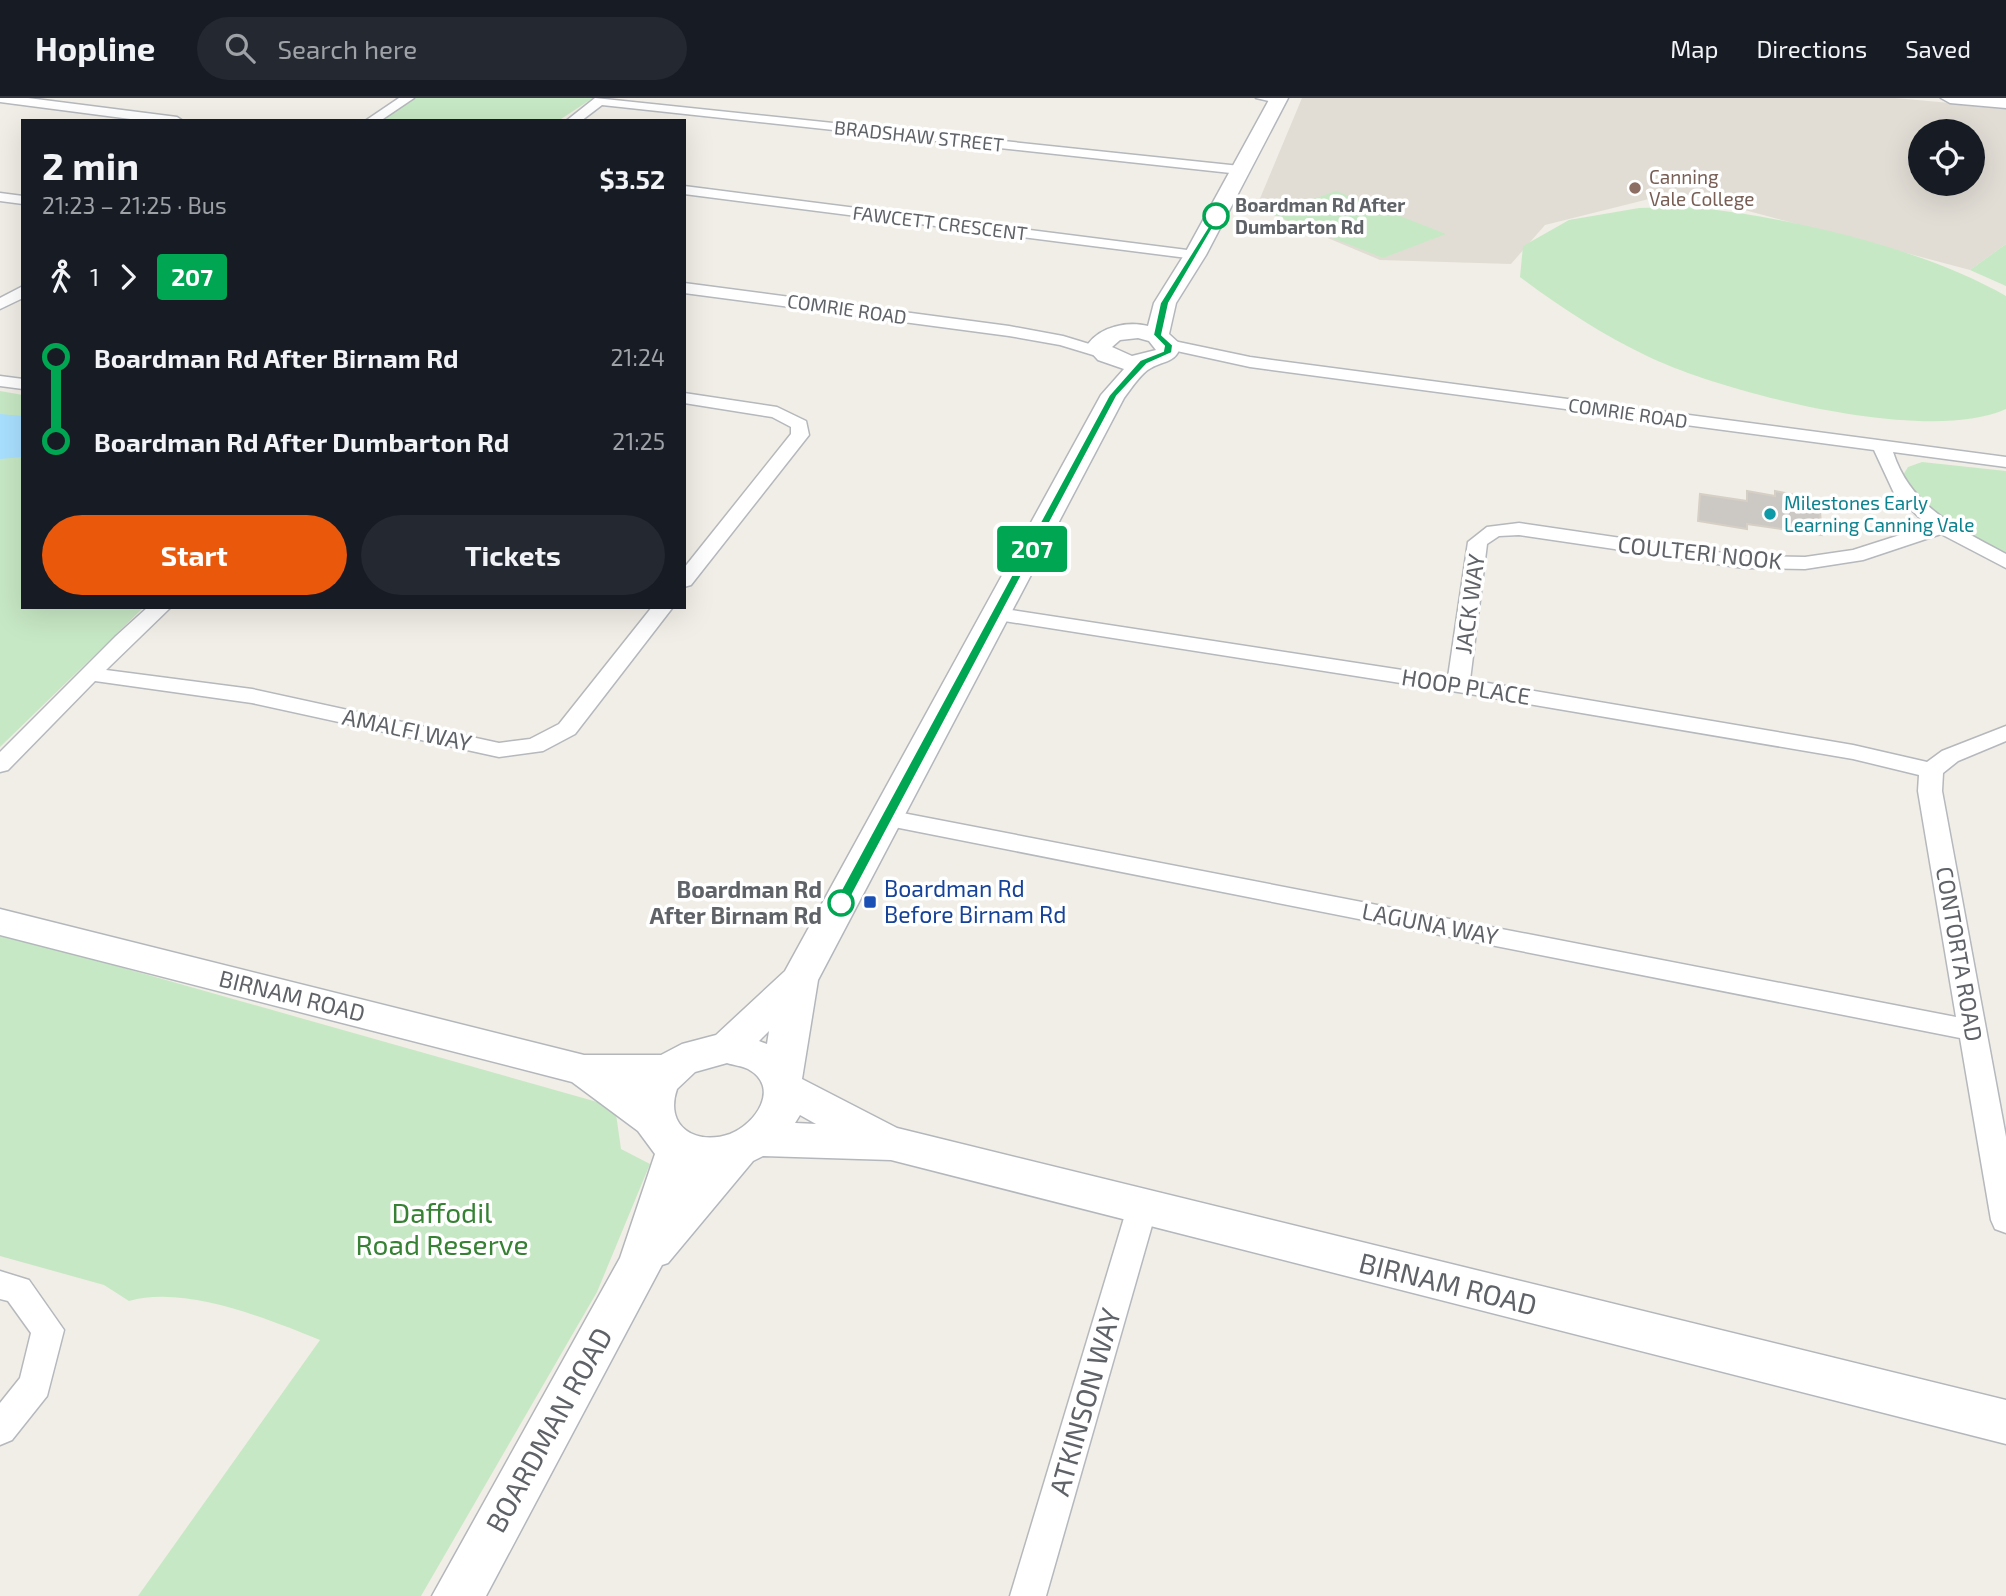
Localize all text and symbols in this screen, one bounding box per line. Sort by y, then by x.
search box [197,17,687,80]
text: Hopline [35,28,155,68]
icon: search [221,29,259,67]
text: Search here [277,33,417,64]
text: Map [1670,34,1718,63]
text: Directions [1756,34,1867,63]
text: Saved [1905,34,1971,63]
street label: BRADSHAW STREET [833,115,1005,156]
map controls [1908,119,1985,196]
button: locate [1908,119,1985,196]
text: 2 min [42,142,139,188]
text: $3.52 [599,163,665,194]
place label: Canning Vale College [1649,165,1754,210]
marker: Canning Vale College [1627,180,1643,196]
text: 21:23 – 21:25 · Bus [42,191,227,219]
place label: Boardman Rd After Dumbarton Rd [1235,193,1405,238]
street label: FAWCETT CRESCENT [851,200,1029,245]
marker: Boardman Rd After Dumbarton Rd [1203,203,1229,229]
icon: walk [42,258,80,296]
icon: forward [109,258,147,296]
text: 207 [171,262,213,291]
text: 1 [90,263,99,291]
street label: COMRIE ROAD [786,289,908,328]
text: Boardman Rd After Birnam Rd [94,342,459,373]
text: 21:24 [610,343,665,371]
street label: COMRIE ROAD [1567,393,1689,432]
text: Boardman Rd After Dumbarton Rd [94,426,509,457]
text: 21:25 [612,427,665,455]
place label: Milestones Early Learning Canning Vale [1784,491,1974,536]
marker: Milestones Early Learning Canning Vale [1762,506,1778,522]
button: Start [42,515,347,595]
button: Tickets [361,515,665,595]
line badge: 207 [992,526,1072,572]
street label: COULTERI NOOK [1617,529,1784,575]
text: 207 [1011,534,1053,563]
street label: JACK WAY [1448,552,1490,656]
street label: HOOP PLACE [1400,662,1533,710]
street label: AMALFI WAY [340,702,474,756]
street label: CONTORTA ROAD [1931,864,1989,1043]
place label: Boardman Rd Before Birnam Rd [884,874,1066,928]
place label: Boardman Rd After Birnam Rd [650,875,822,929]
marker: Boardman Rd After Birnam Rd [828,890,854,916]
marker: Boardman Rd Before Birnam Rd [862,894,878,910]
street label: LAGUNA WAY [1360,896,1501,950]
street label: BIRNAM ROAD [216,963,368,1027]
park label: Daffodil Road Reserve [355,1195,529,1261]
street label: BIRNAM ROAD [1356,1245,1541,1322]
street label: ATKINSON WAY [1041,1304,1127,1499]
street label: BOARDMAN ROAD [478,1321,619,1538]

